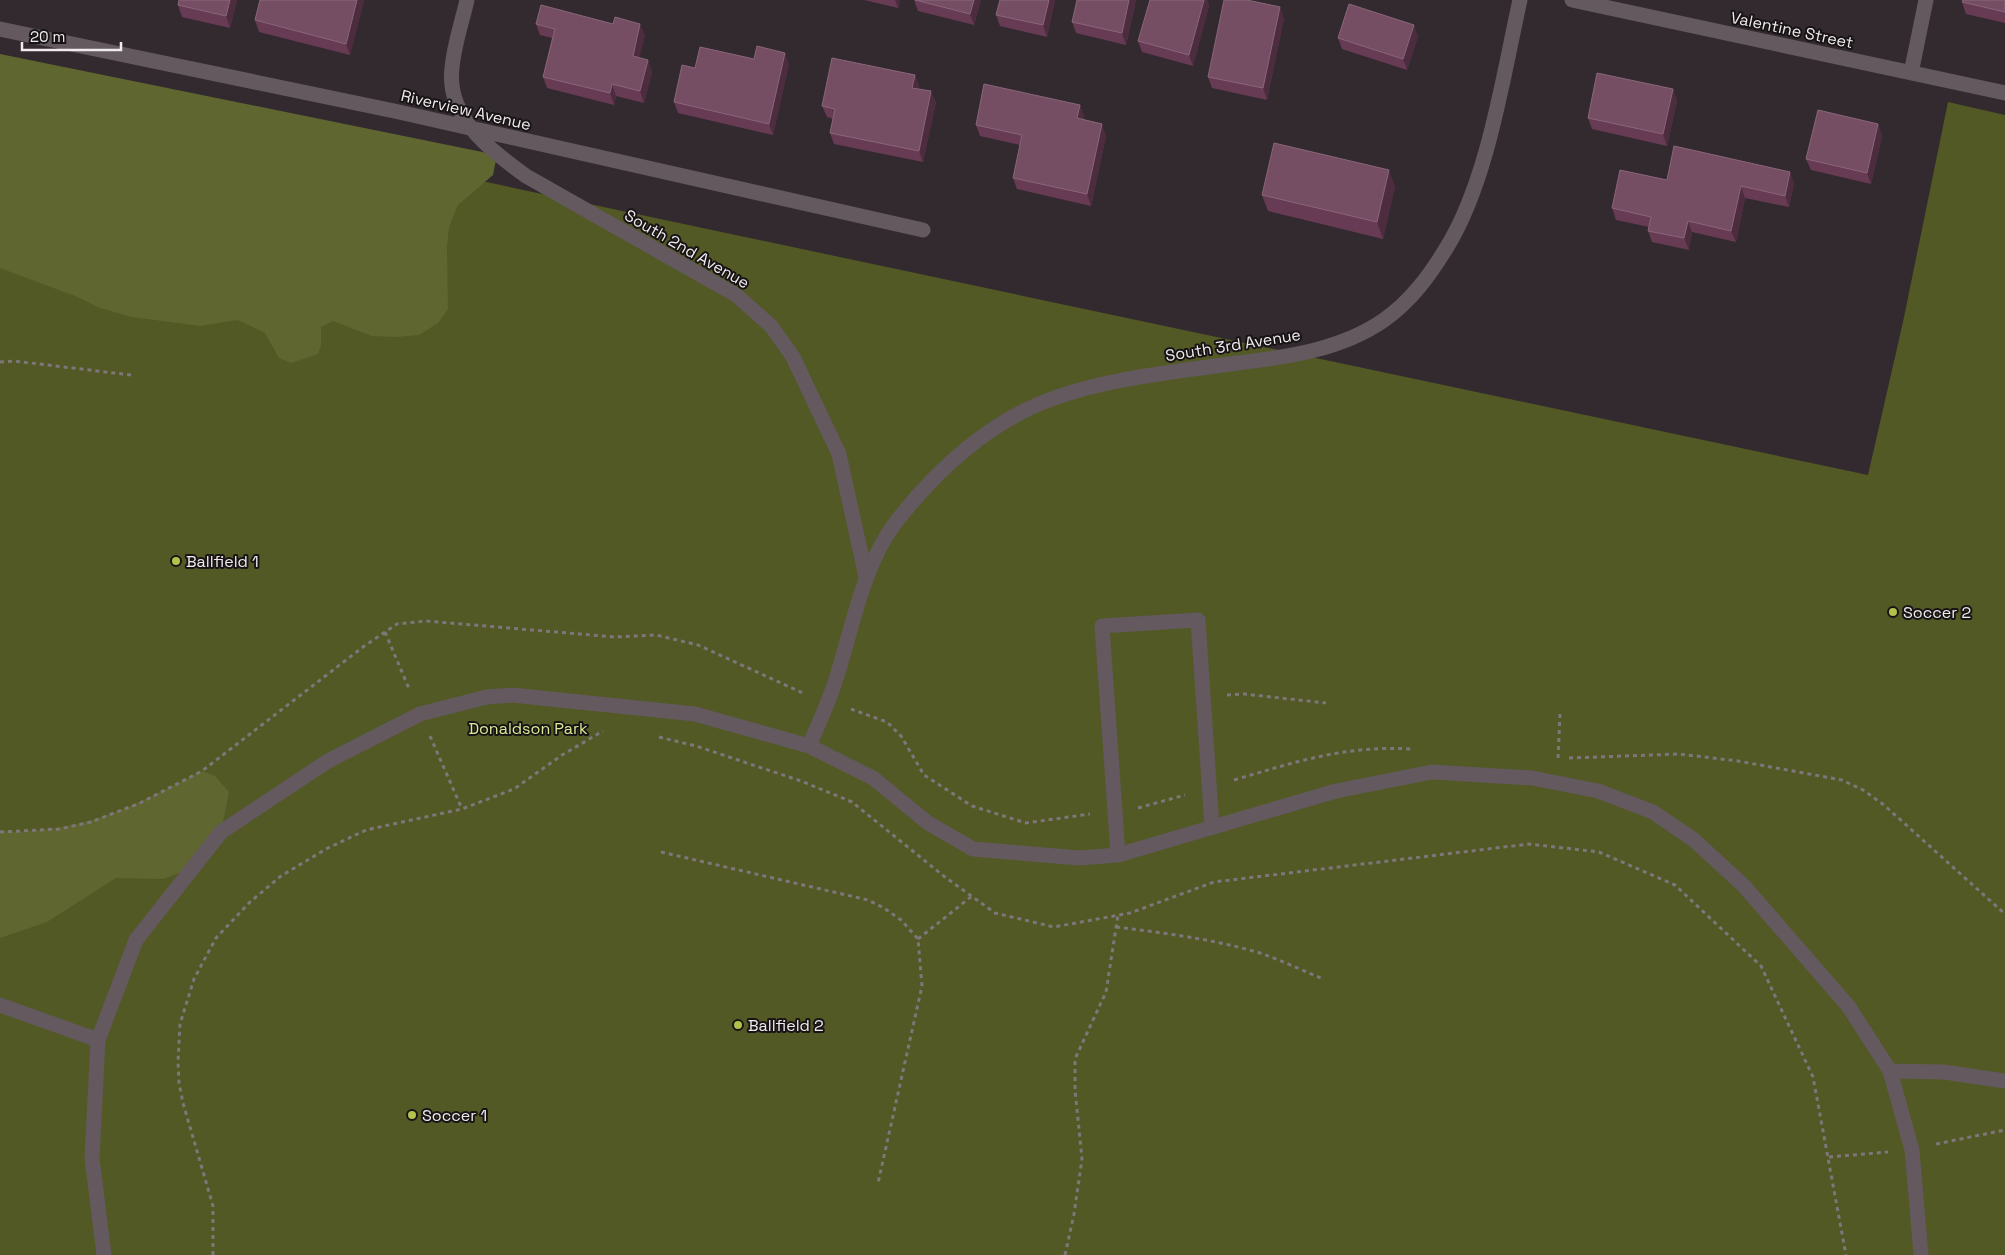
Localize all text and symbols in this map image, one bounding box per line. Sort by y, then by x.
street label: Valentine Street [1729,7,1855,53]
scale bar [22,20,121,52]
text: 20 m [30,27,65,46]
street label: Riverview Avenue [399,85,533,135]
street label: South 2nd Avenue [621,205,753,293]
street label: South 3rd Avenue [1164,324,1302,366]
place label: Ballfield 1 [186,551,259,572]
marker: Ballfield 1 [170,555,182,567]
place label: Soccer 2 [1903,602,1971,623]
marker: Soccer 2 [1887,606,1899,618]
park label: Donaldson Park [468,718,588,739]
place label: Ballfield 2 [748,1015,824,1036]
marker: Ballfield 2 [732,1019,744,1031]
place label: Soccer 1 [422,1105,487,1126]
marker: Soccer 1 [406,1109,418,1121]

